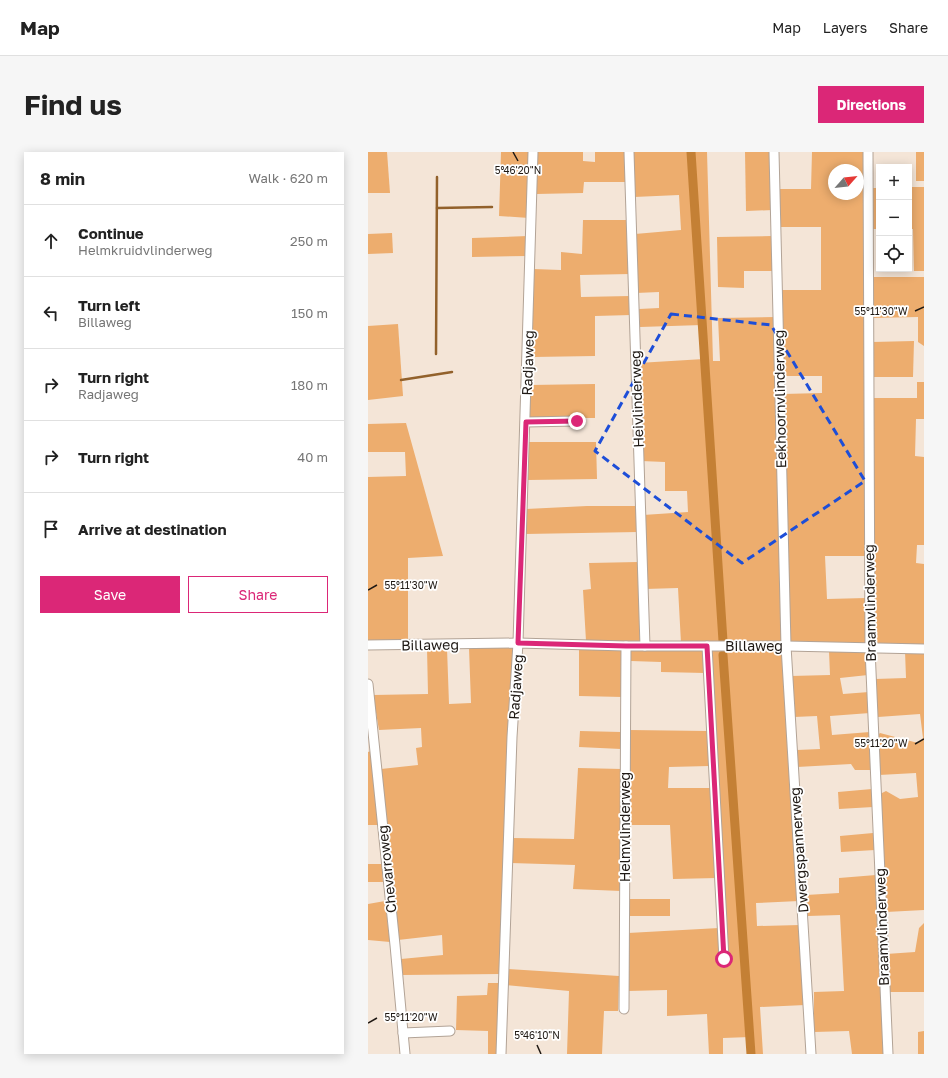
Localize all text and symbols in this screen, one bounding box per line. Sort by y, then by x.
text: Map [20,16,60,39]
text: Map [772,19,801,36]
text: Layers [823,19,867,36]
text: Share [889,19,928,36]
button: Directions [818,86,924,123]
text: Find us [24,88,122,121]
text: 5°46'20"N [495,164,541,176]
north arrow [828,164,864,200]
map controls [876,164,912,272]
button: + [876,164,912,200]
text: 8 min [40,168,85,189]
text: Walk · 620 m [249,170,328,186]
button: − [876,200,912,236]
text: Continue [78,224,144,242]
icon: ahead [40,230,62,252]
text: 250 m [290,233,328,249]
button: locate [876,236,912,272]
text: Helmkruidvlinderweg [78,242,213,258]
text: Turn left [78,296,140,314]
icon: left [40,302,62,324]
text: 150 m [291,305,328,321]
text: 55°11'30"W [854,305,908,317]
text: Billaweg [78,314,132,330]
street label: Radjaweg [518,330,537,396]
street label: Eekhoornvlinderweg [770,330,789,469]
street label: Heivlinderweg [626,350,647,448]
text: Turn right [78,368,149,386]
icon: right [40,374,62,396]
text: 180 m [291,377,328,393]
text: Radjaweg [78,386,139,402]
route end [568,412,586,430]
icon: right [40,446,62,468]
text: Turn right [78,448,149,466]
text: 40 m [297,449,328,465]
icon: arrive [40,518,62,540]
text: Arrive at destination [78,520,227,538]
street label: Braamvlinderweg [860,544,879,662]
button: Save [40,576,180,613]
button: Share [188,576,328,613]
text: 55°11'30"W [384,579,438,591]
street label: Billaweg [401,635,459,654]
street label: Billaweg [725,637,783,654]
street label: Radjaweg [505,654,526,720]
text: 55°11'20"W [854,737,908,749]
street label: Helmvlinderweg [616,772,633,882]
street label: Dwergspannerweg [786,787,811,913]
street label: Chevarroweg [373,824,400,914]
street label: Braamvlinderweg [871,868,892,986]
route start [715,950,733,968]
text: 55°11'20"W [384,1011,438,1023]
text: 5°46'10"N [514,1029,560,1041]

